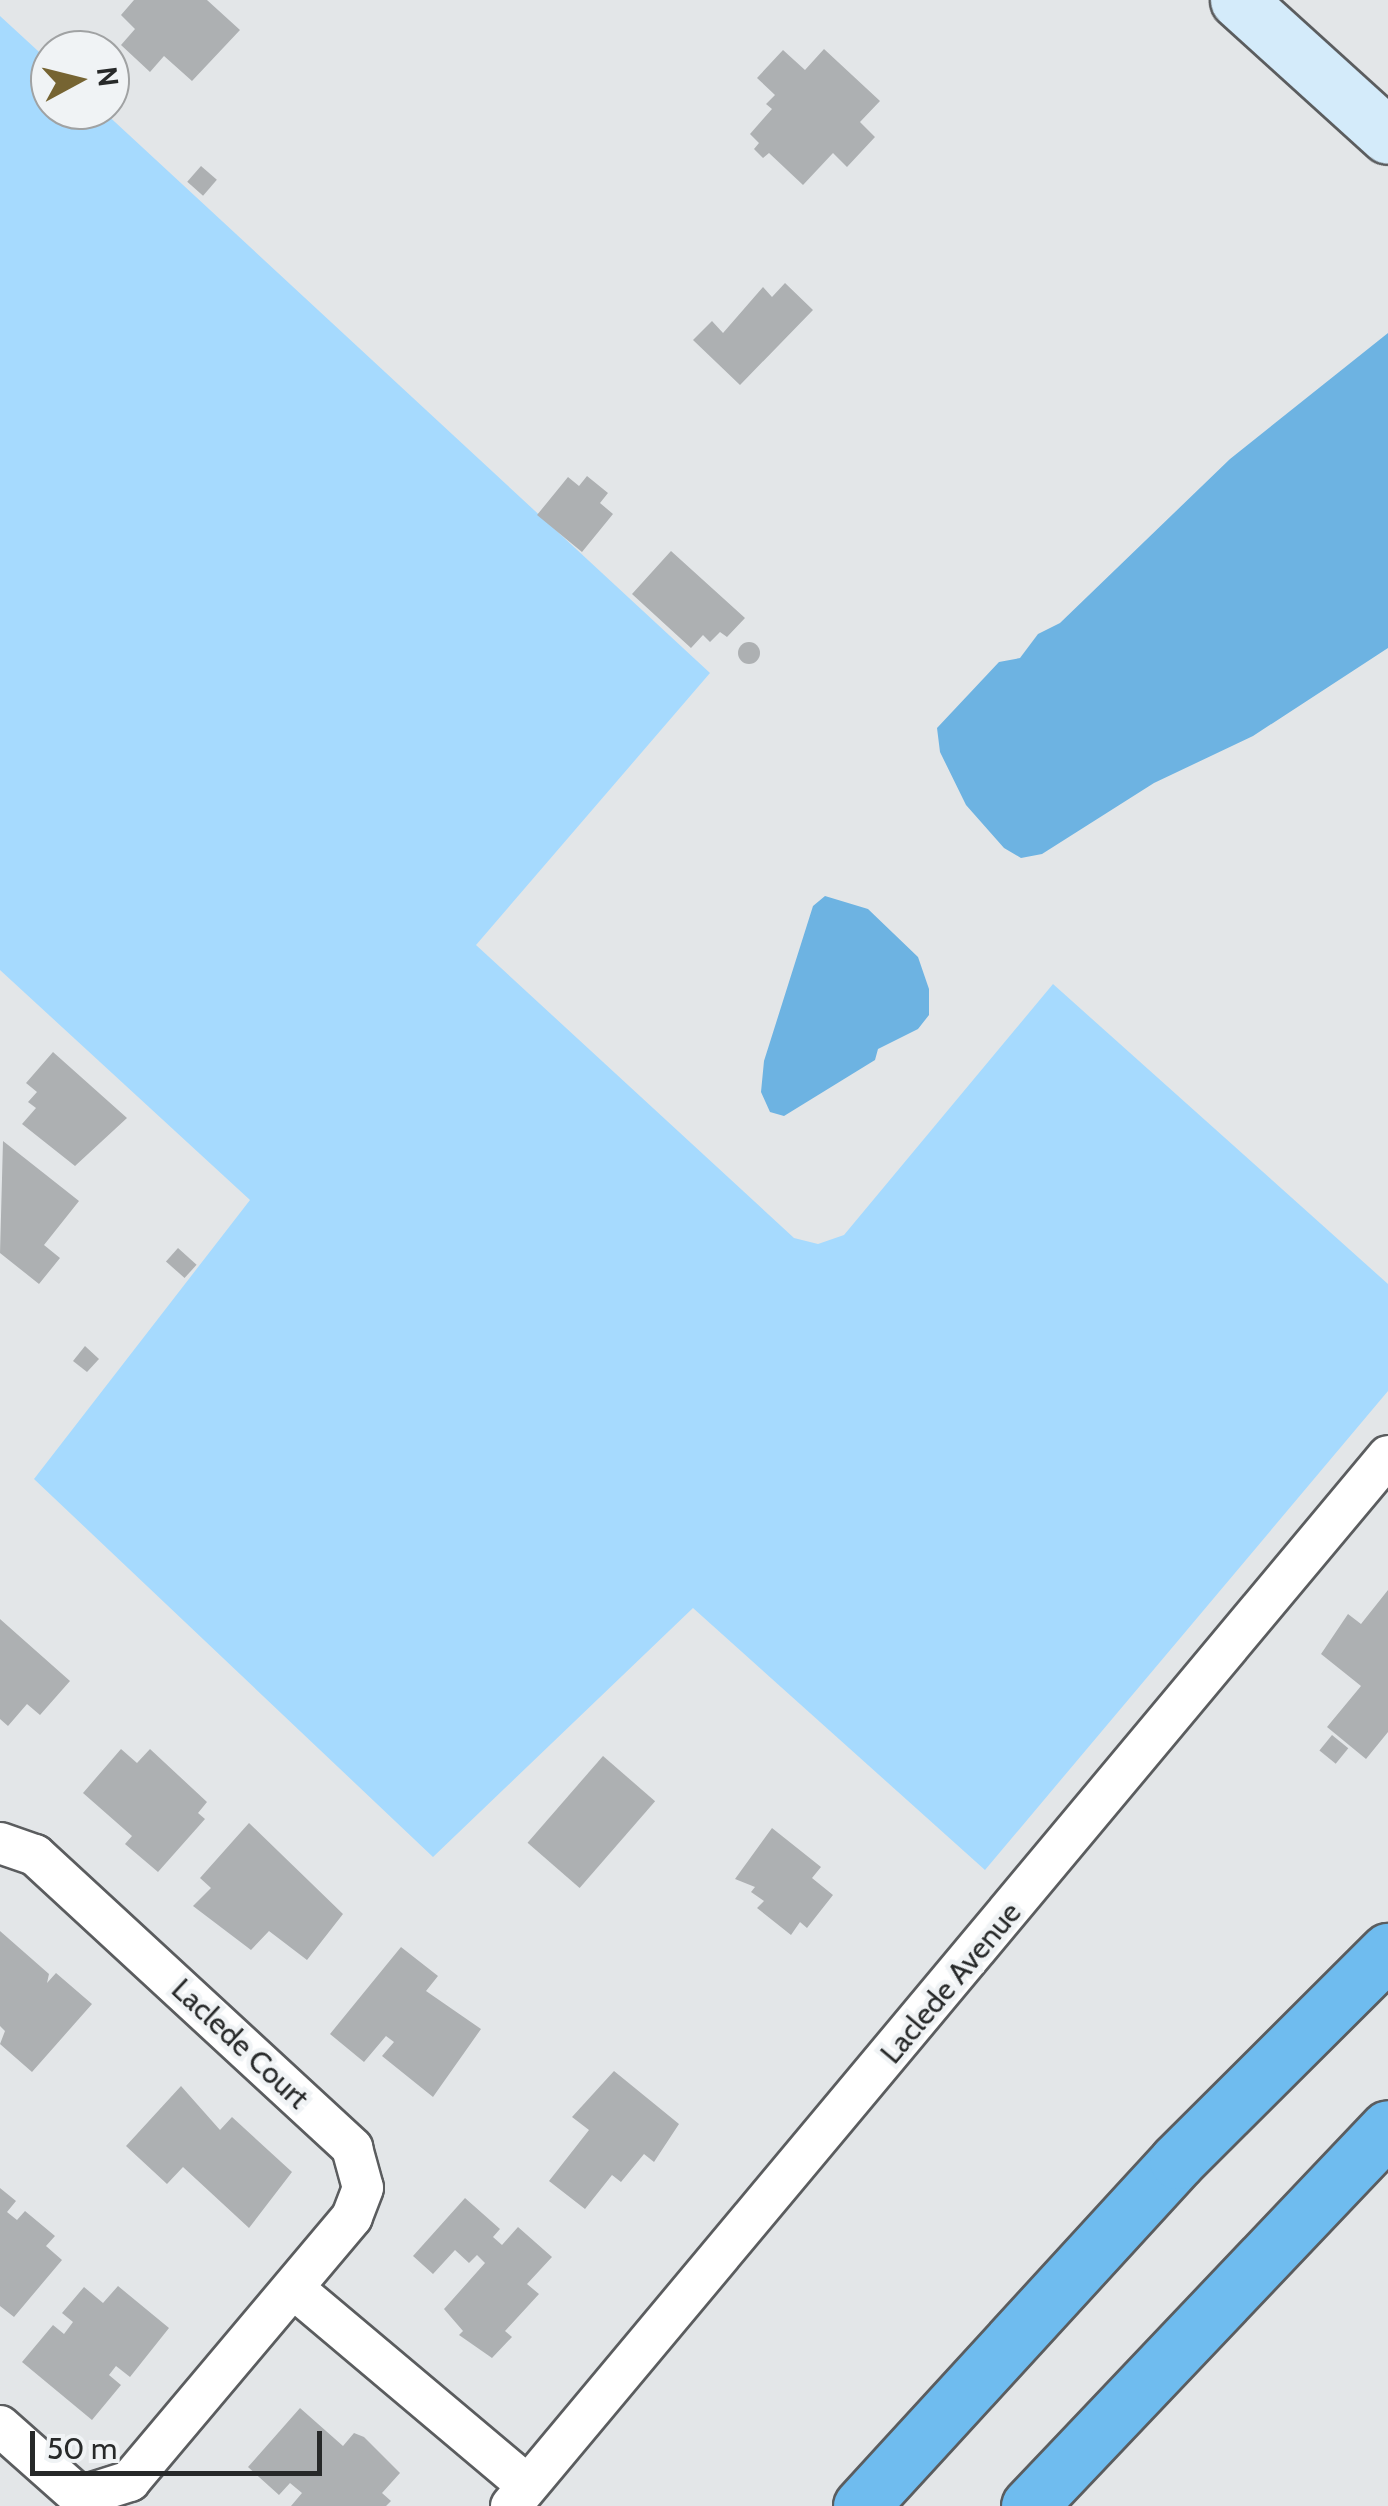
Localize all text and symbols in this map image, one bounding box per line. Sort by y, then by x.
north arrow [30,30,130,130]
text: N [90,65,126,88]
street label: Laclede Avenue [873,1895,1029,2071]
street label: Laclede Court [164,1972,316,2116]
scale bar [35,2411,328,2473]
text: 50 m [47,2430,117,2467]

